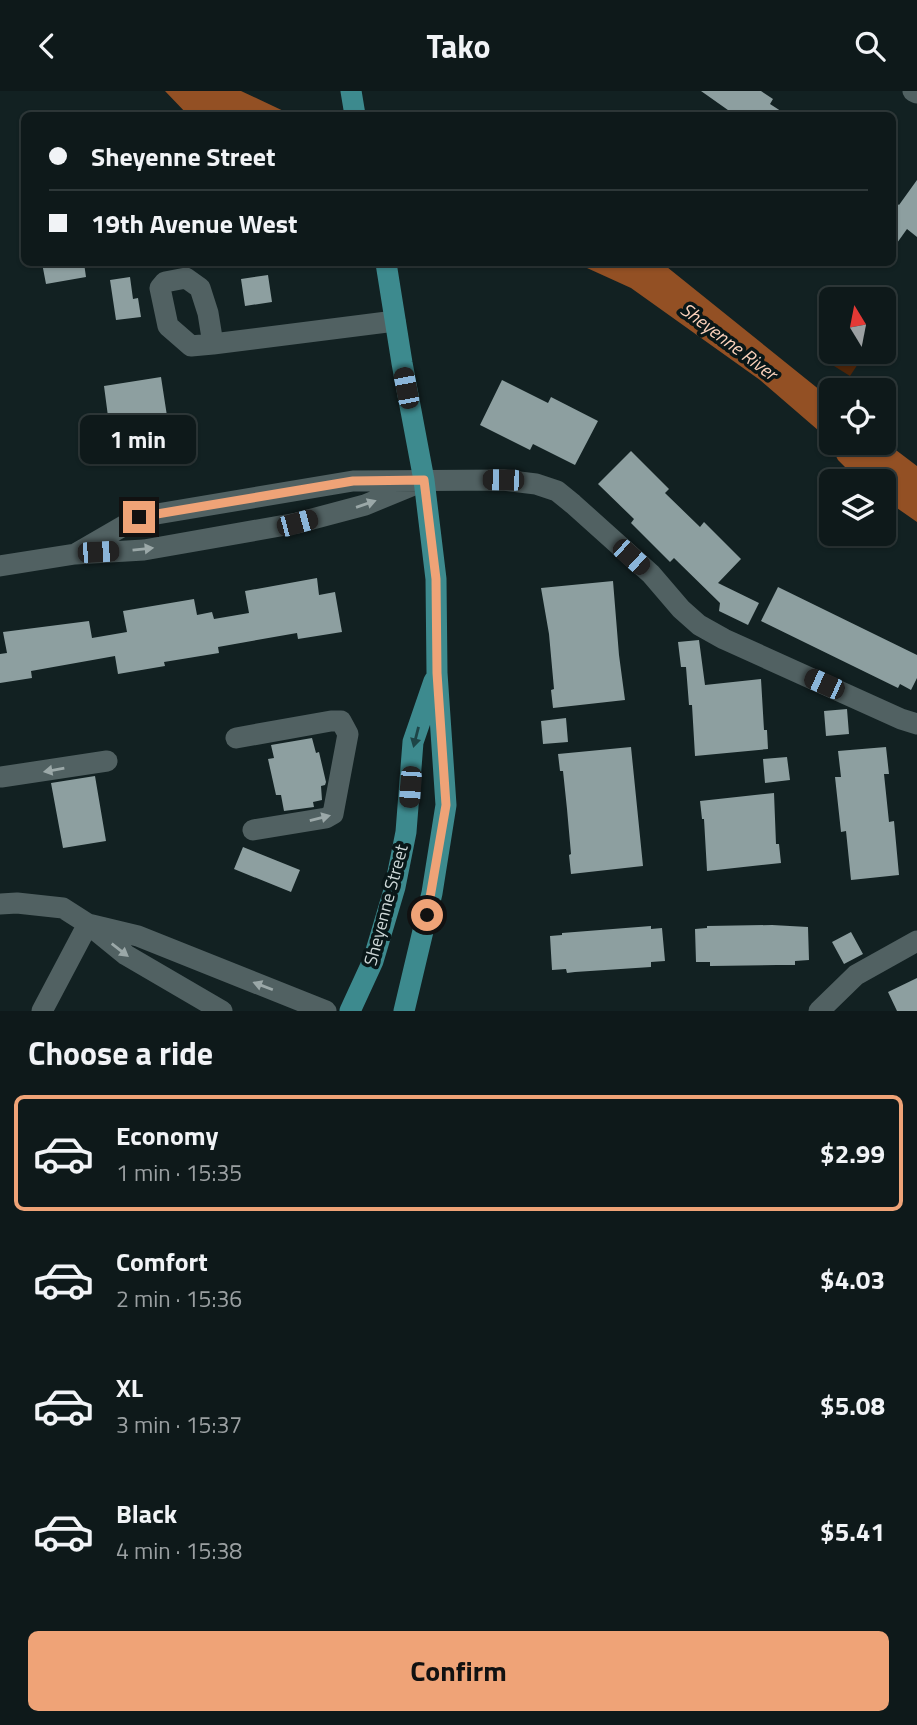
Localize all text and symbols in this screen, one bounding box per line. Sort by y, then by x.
text: Tako [426,22,491,70]
icon: back [28,27,66,65]
icon: search [851,27,889,65]
text: Sheyenne Street [91,137,276,176]
text: 19th Avenue West [91,204,297,243]
north arrow [819,287,896,364]
map controls [819,287,896,546]
water label: Sheyenne River [675,295,785,388]
car [392,365,421,411]
button: locate [819,378,896,455]
callout: 1 min [81,415,197,465]
text: 1 min [110,422,166,457]
car [482,469,525,491]
button: layers [819,469,896,546]
one-way arrow [356,498,377,509]
route end [123,501,155,533]
car [274,507,321,539]
car [609,535,654,579]
car [77,540,120,564]
one-way arrow [133,544,155,555]
car [801,666,848,702]
one-way arrow [410,727,421,749]
one-way arrow [43,765,65,776]
car [399,765,422,809]
one-way arrow [309,812,331,823]
street label: Sheyenne Street [356,840,415,969]
route start [411,899,443,931]
one-way arrow [111,942,129,956]
one-way arrow [252,981,273,992]
text: Choose a ride [28,1029,213,1077]
text: Economy [116,1116,218,1155]
icon: car [32,1122,95,1185]
text: $2.99 [820,1134,885,1173]
text: 1 min · 15:35 [116,1155,242,1190]
text: Comfort [116,1242,208,1281]
icon: car [32,1248,95,1311]
text: $4.03 [820,1260,885,1299]
text: 2 min · 15:36 [116,1281,242,1316]
text: XL [116,1368,143,1407]
icon: car [32,1374,95,1437]
text: $5.08 [820,1386,885,1425]
text: 3 min · 15:37 [116,1407,242,1442]
text: Black [116,1494,177,1533]
icon: car [32,1500,95,1563]
text: $5.41 [820,1512,885,1551]
text: 4 min · 15:38 [116,1533,242,1568]
button: Confirm [28,1631,889,1711]

